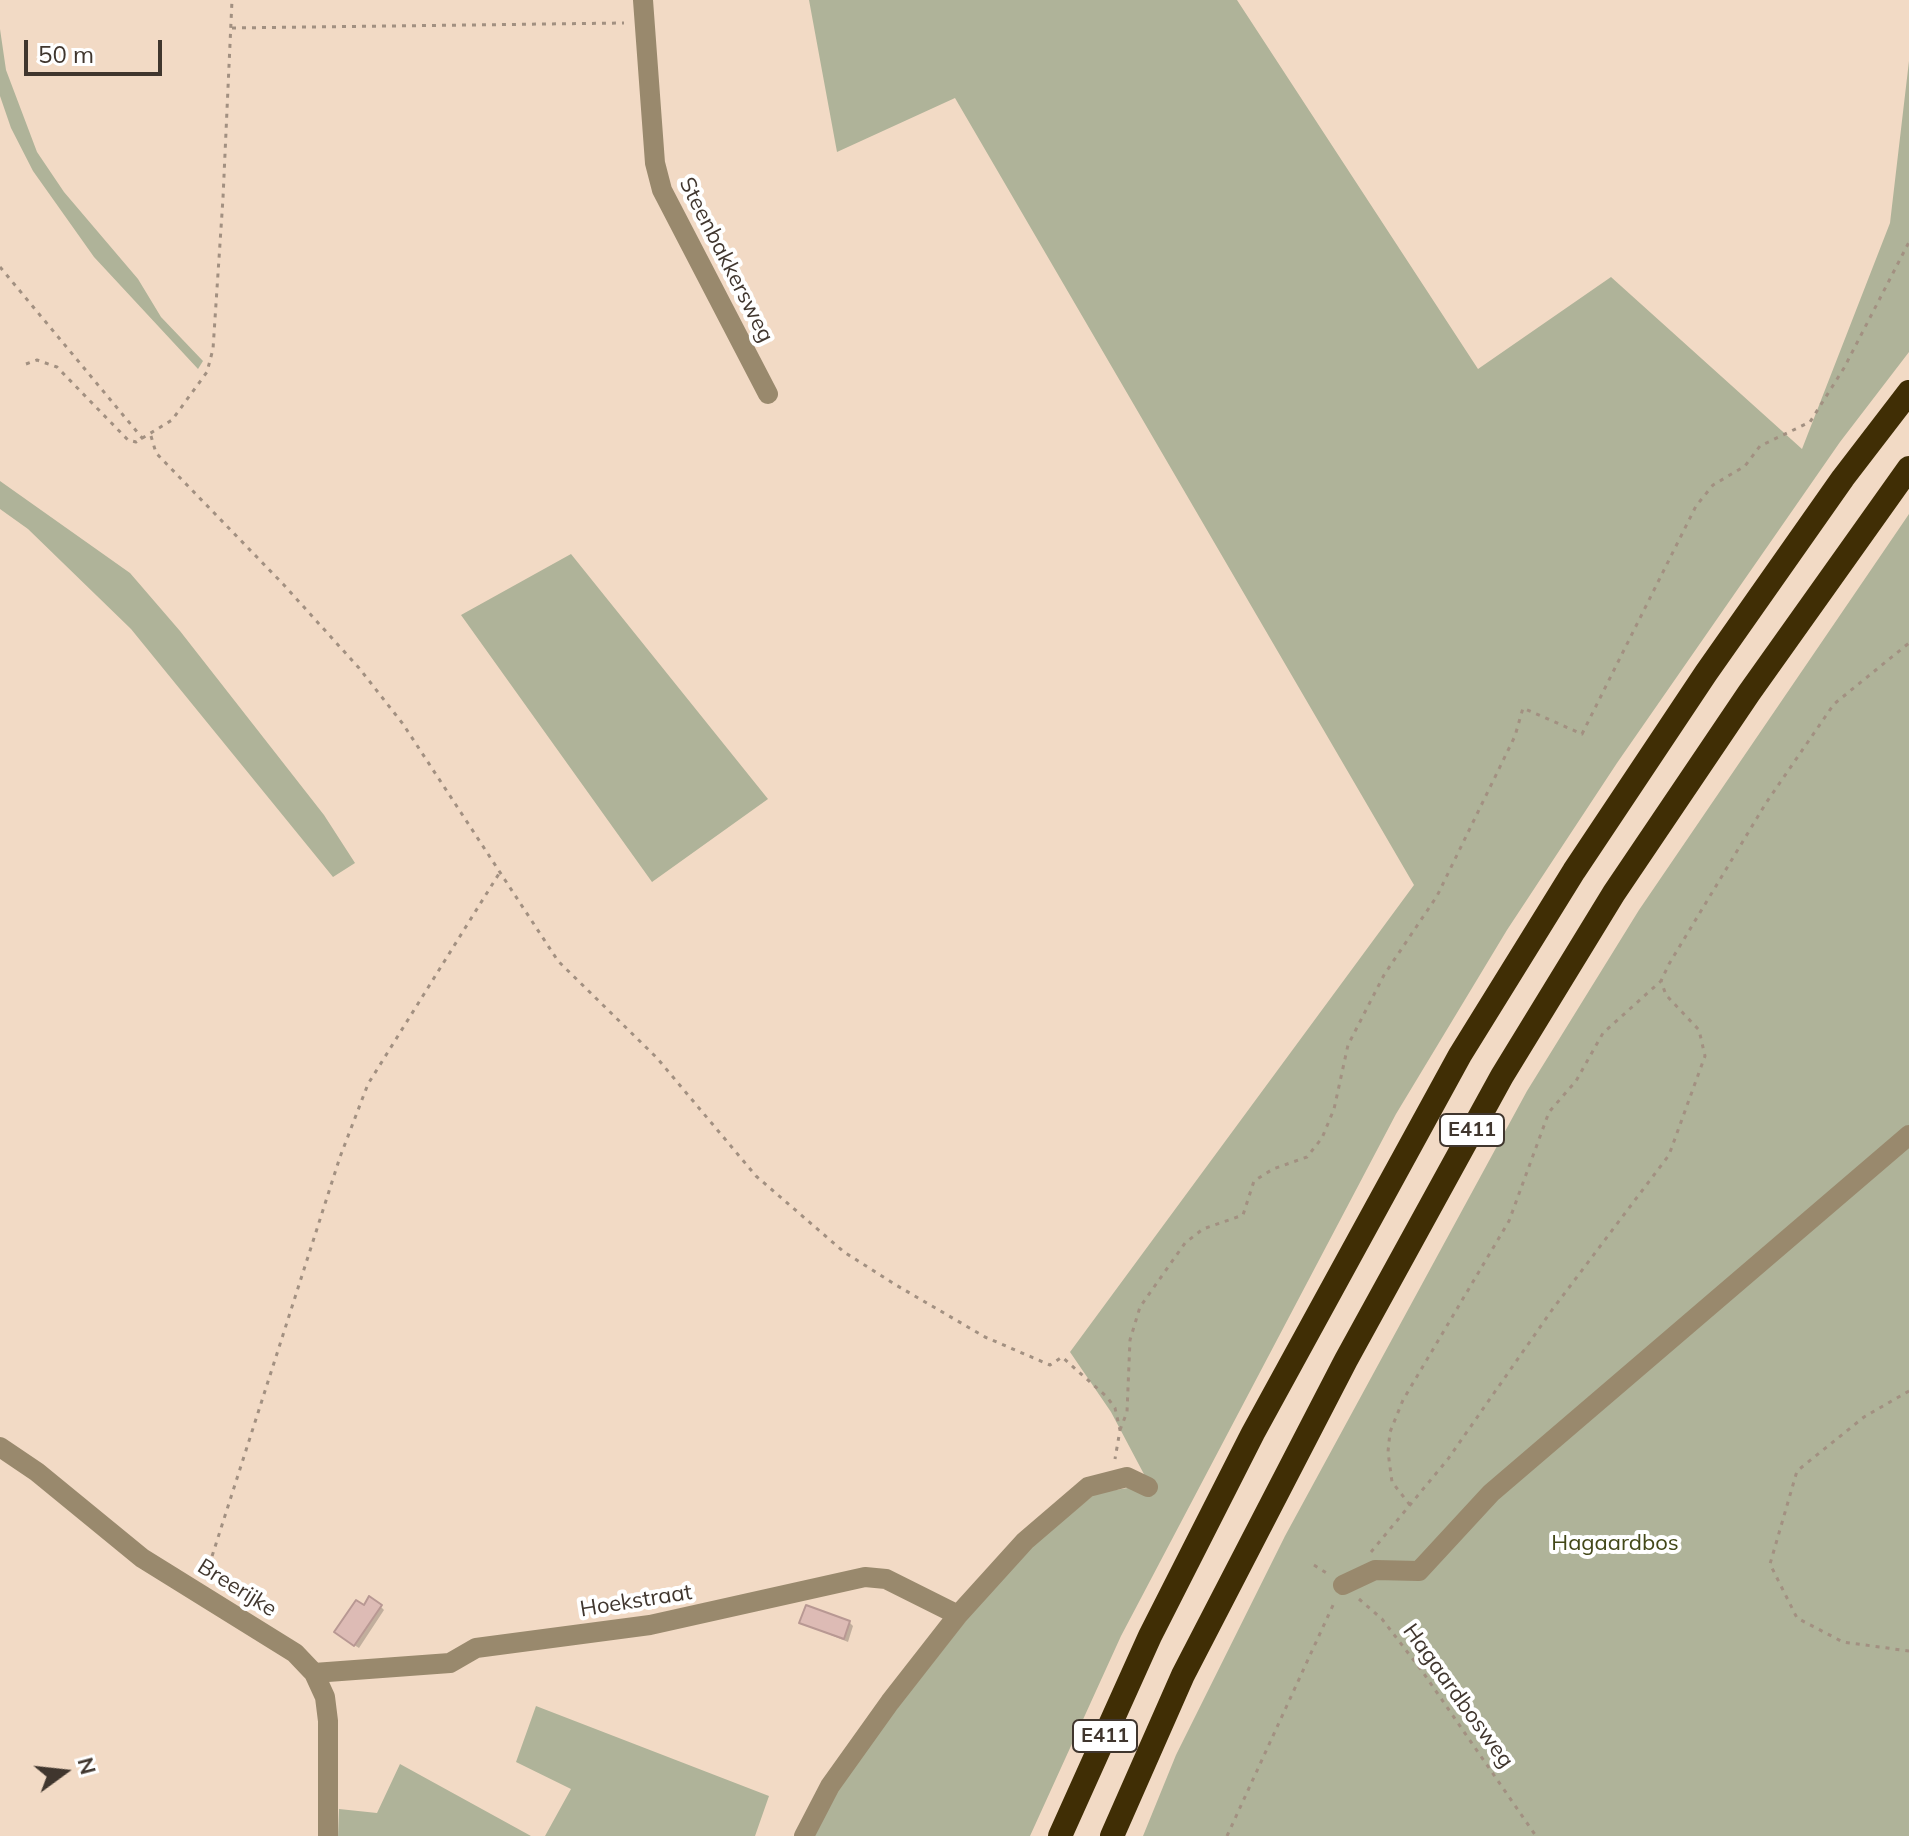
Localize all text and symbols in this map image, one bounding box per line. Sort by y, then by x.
scale bar [28,24,166,74]
text: 50 m [38,39,94,69]
street label: Steenbakkersweg [673,173,779,347]
road number: E411 [1440,1114,1504,1146]
park label: Hagaardbos [1551,1530,1679,1556]
street label: Breerijke [193,1553,281,1623]
street label: Hoekstraat [578,1579,694,1623]
street label: Hagaardbosweg [1397,1619,1519,1773]
road number: E411 [1073,1720,1137,1752]
north arrow [24,1732,104,1812]
text: N [72,1754,103,1777]

